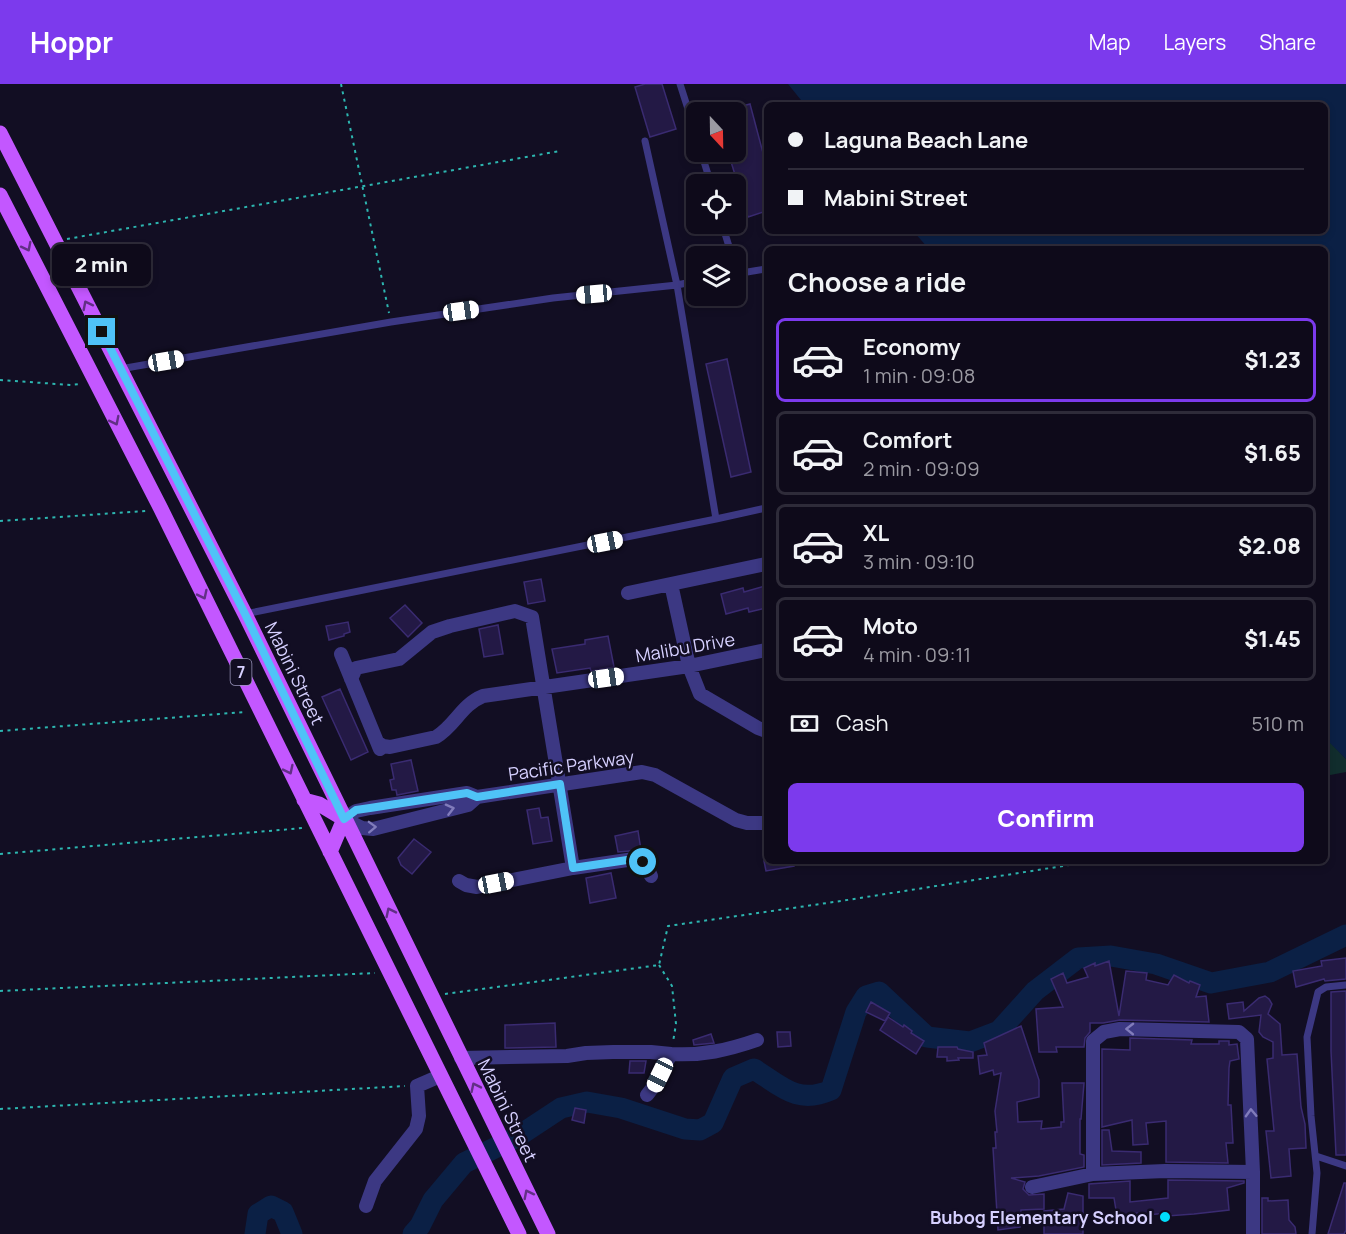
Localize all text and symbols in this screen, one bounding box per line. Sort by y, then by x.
text: Hoppr [30,23,113,61]
text: Map [1089,28,1130,56]
text: Layers [1163,28,1226,56]
text: Share [1259,28,1316,56]
north arrow [686,102,746,162]
map controls [686,102,746,306]
text: Laguna Beach Lane [824,125,1028,155]
button: locate [686,174,746,234]
text: Mabini Street [824,183,968,213]
one-way arrow [19,241,31,252]
callout: 2 min [52,245,152,287]
button: layers [686,246,746,306]
text: 2 min [75,251,128,278]
text: Choose a ride [788,263,966,300]
car [575,283,613,305]
one-way arrow [83,300,95,311]
car [442,300,480,322]
route end [88,318,115,345]
text: Economy [863,332,961,362]
icon: car [791,333,845,387]
text: $1.23 [1244,345,1301,375]
car [147,349,185,373]
text: 1 min · 09:08 [863,362,975,389]
one-way arrow [108,415,120,426]
text: Comfort [863,425,952,455]
icon: car [791,426,845,480]
text: $1.65 [1244,438,1301,468]
text: 2 min · 09:09 [863,455,980,482]
text: XL [863,518,889,548]
icon: car [791,519,845,573]
car [586,530,624,554]
text: $2.08 [1238,531,1301,561]
text: 3 min · 09:10 [863,548,975,575]
one-way arrow [196,589,207,600]
text: Moto [863,611,918,641]
icon: car [791,612,845,666]
street label: Mabini Street [260,618,330,728]
text: $1.45 [1244,624,1301,654]
street label: Malibu Drive [633,626,737,668]
text: 4 min · 09:11 [863,641,971,668]
road number: 7 [230,659,252,685]
car [587,667,625,689]
icon: cash [788,707,821,740]
text: Cash [836,708,889,738]
text: 510 m [1251,710,1304,737]
street label: Pacific Parkway [507,744,636,786]
one-way arrow [282,764,294,775]
button: Confirm [788,783,1304,852]
one-way arrow [445,804,455,817]
one-way arrow [367,821,376,834]
route start [629,848,656,875]
car [477,871,515,895]
one-way arrow [385,907,397,918]
one-way arrow [1125,1023,1134,1035]
street label: Mabini Street [473,1055,543,1165]
car [644,1055,676,1095]
one-way arrow [471,1082,483,1093]
one-way arrow [1244,1109,1257,1118]
one-way arrow [524,1190,536,1201]
place label: Bubog Elementary School [930,1205,1153,1229]
marker: Bubog Elementary School [1158,1210,1172,1224]

